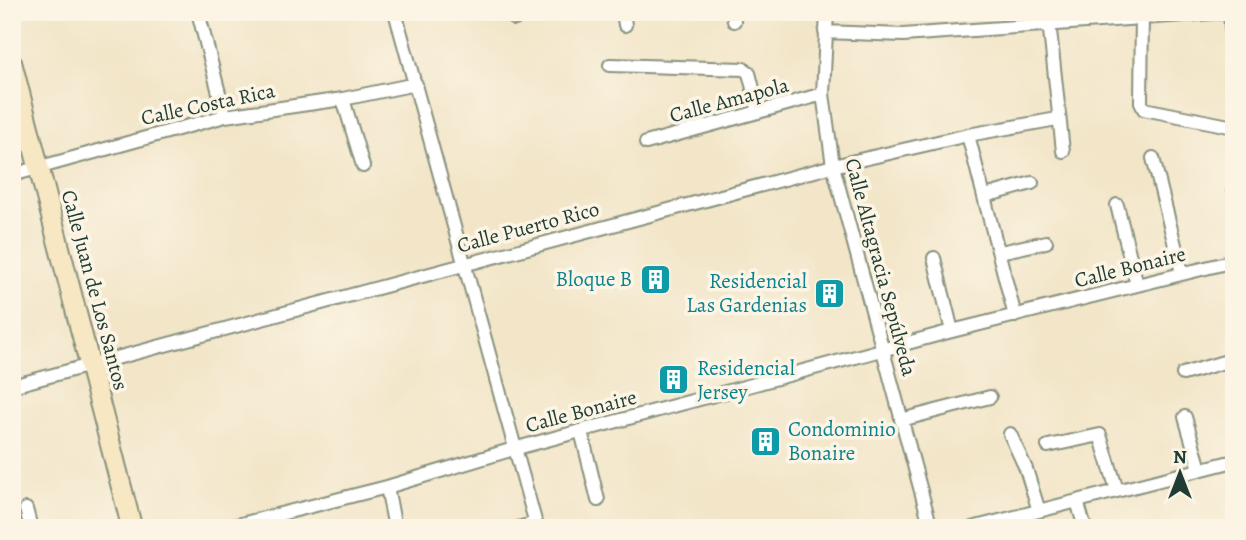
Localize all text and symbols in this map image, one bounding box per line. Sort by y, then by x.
street label: Calle Amapola [666,71,792,129]
street label: Calle Costa Rica [138,76,278,132]
street label: Calle Altagracia Sepúlveda [838,155,924,379]
street label: Calle Juan de Los Santos [55,187,135,393]
street label: Calle Puerto Rico [454,195,602,259]
street label: Calle Bonaire [1071,240,1189,294]
building icon: Bloque B [638,262,672,296]
place label: Bloque B [556,265,632,293]
place label: Residencial Las Gardenias [686,267,807,319]
building icon: Residencial Las Gardenias [813,276,847,310]
place label: Residencial Jersey [697,354,795,406]
building icon: Residencial Jersey [657,363,691,397]
street label: Calle Bonaire [522,383,640,439]
place label: Condominio Bonaire [788,415,896,467]
building icon: Condominio Bonaire [748,424,782,458]
north arrow [1144,438,1214,508]
text: N [1173,444,1187,470]

